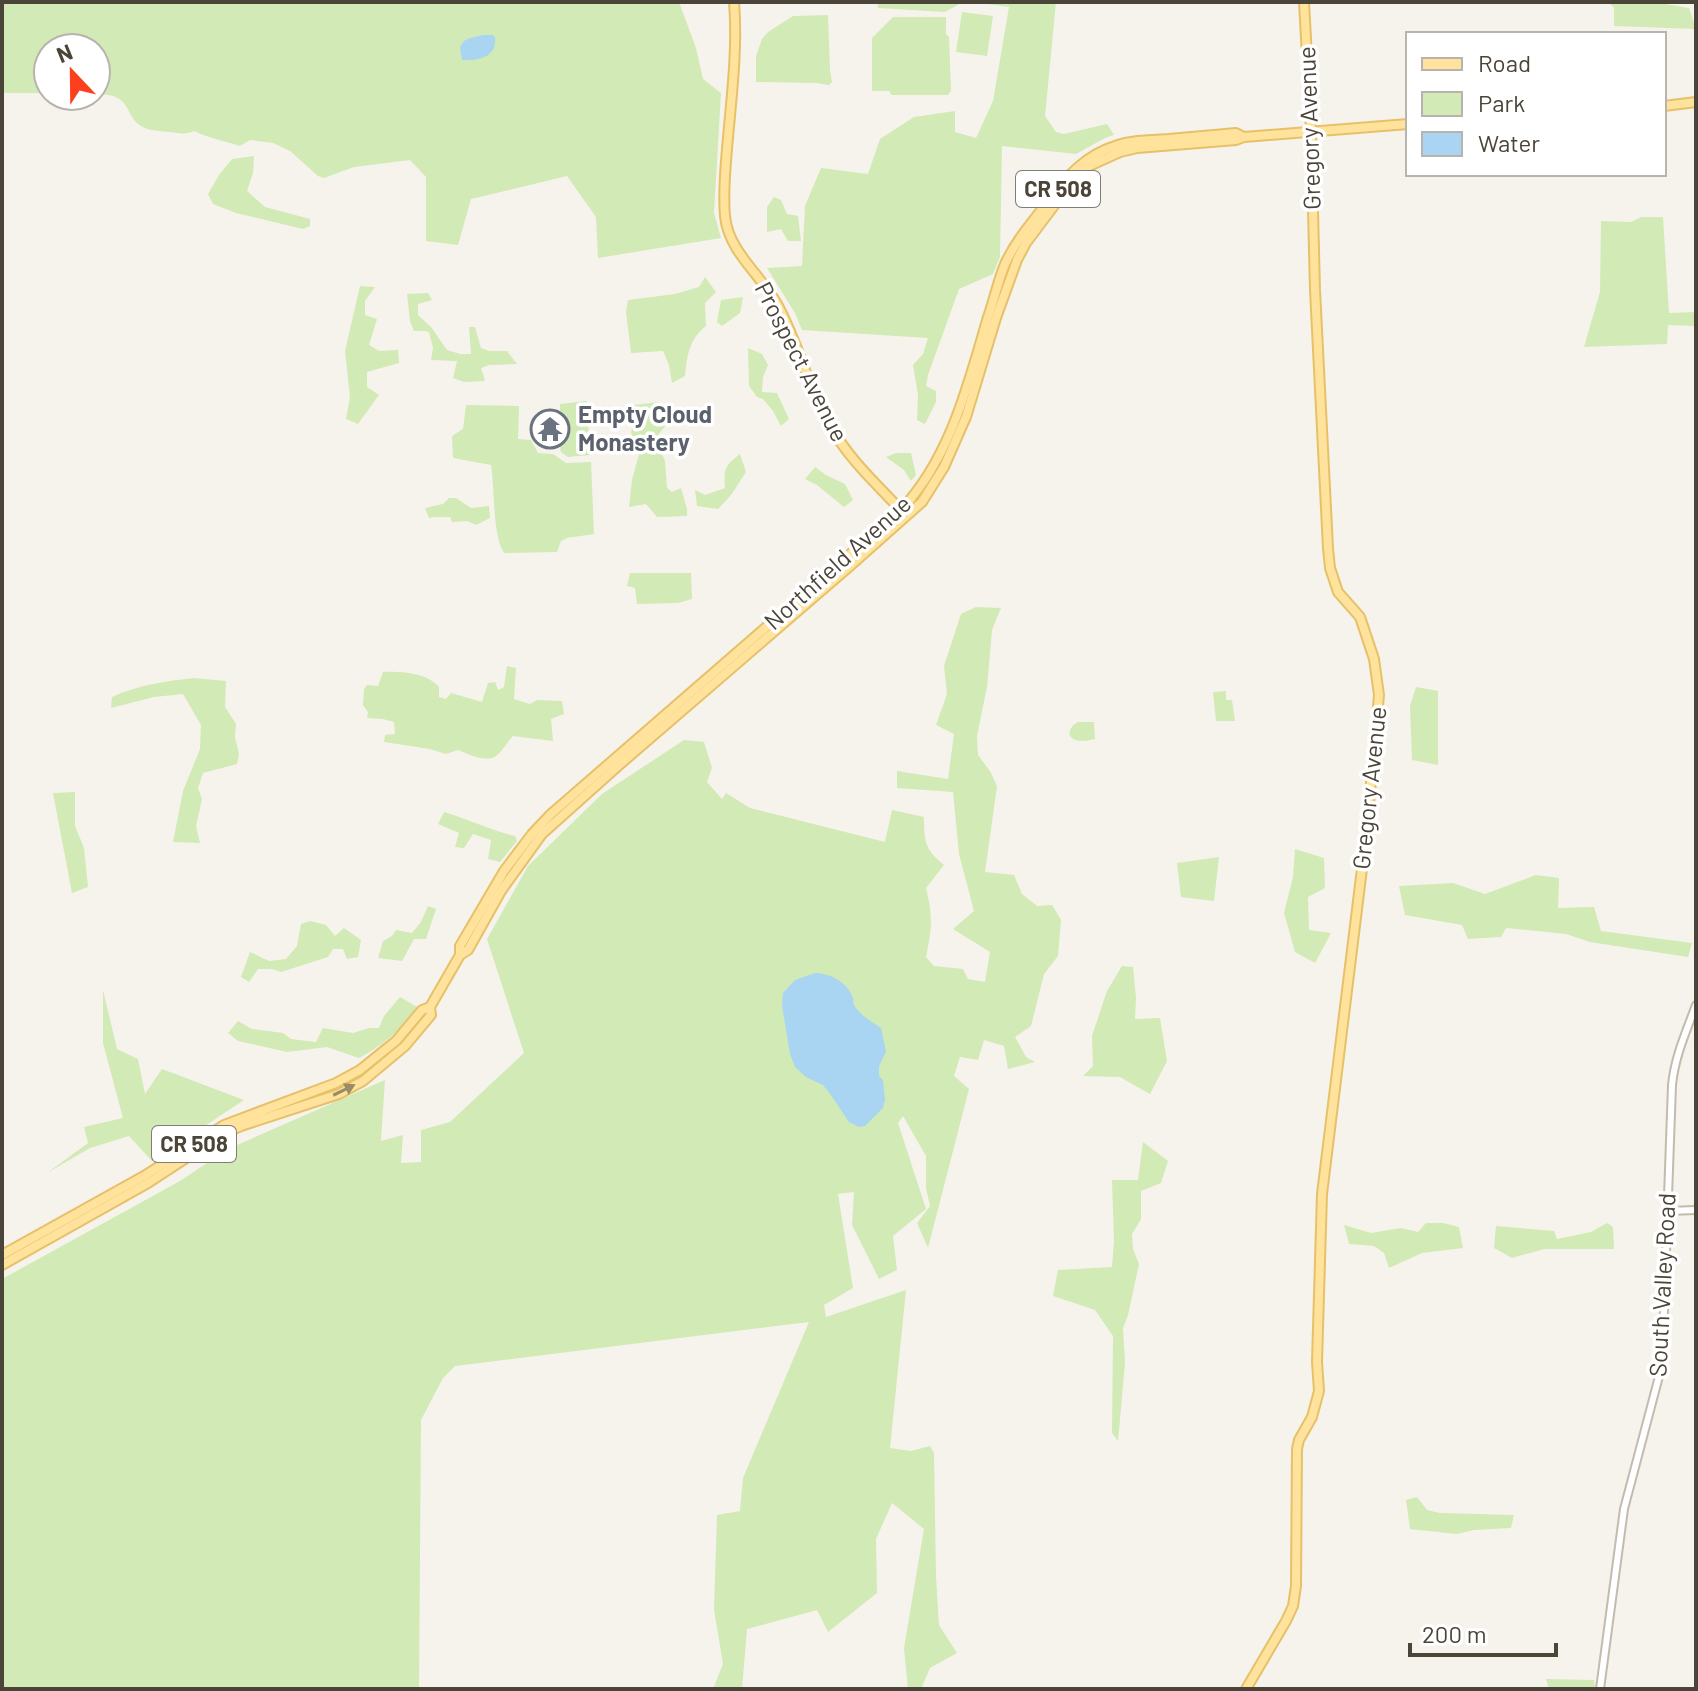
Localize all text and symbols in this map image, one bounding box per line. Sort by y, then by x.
north arrow [32,32,112,112]
legend [1406,32,1666,176]
text: N [52,38,76,67]
street label: Gregory Avenue [1291,46,1326,210]
text: Road [1478,48,1531,77]
text: Park [1478,88,1525,117]
text: Water [1478,128,1540,157]
road number: CR 508 [1016,171,1100,207]
street label: Prospect Avenue [750,277,855,446]
place label: Empty Cloud Monastery [578,399,712,456]
temple icon: Empty Cloud Monastery [529,408,571,450]
street label: Northfield Avenue [758,488,916,635]
street label: Gregory Avenue [1346,705,1391,871]
one-way arrow [333,1083,356,1097]
road number: CR 508 [152,1126,236,1162]
street label: South Valley Road [1642,1192,1681,1378]
scale bar [1410,1607,1556,1657]
text: 200 m [1422,1619,1487,1648]

